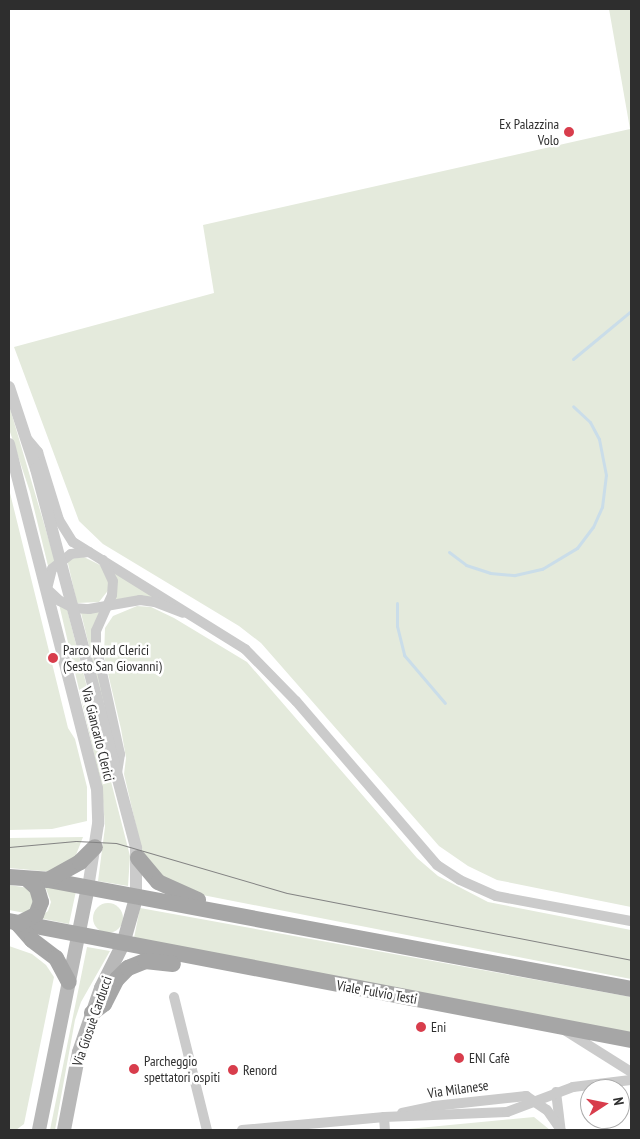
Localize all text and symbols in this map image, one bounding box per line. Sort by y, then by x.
place label: Ex Palazzina Volo [499,116,559,148]
marker: Ex Palazzina Volo [563,126,575,138]
place label: Parco Nord Clerici (Sesto San Giovanni) [63,642,162,674]
marker: Parco Nord Clerici (Sesto San Giovanni) [47,652,59,664]
street label: Via Giancarlo Clerici [78,685,118,783]
street label: Via Giosuè Carducci [69,974,115,1068]
street label: Viale Fulvio Testi [335,977,419,1007]
place label: Eni [431,1019,446,1035]
marker: Eni [415,1021,427,1033]
place label: ENI Cafè [469,1050,510,1066]
marker: ENI Cafè [453,1052,465,1064]
place label: Parcheggio spettatori ospiti [144,1053,220,1086]
place label: Renord [243,1062,277,1078]
marker: Parcheggio spettatori ospiti [128,1063,140,1075]
marker: Renord [227,1064,239,1076]
street label: Via Milanese [426,1076,490,1102]
north arrow [580,1079,630,1129]
text: N [609,1096,628,1107]

